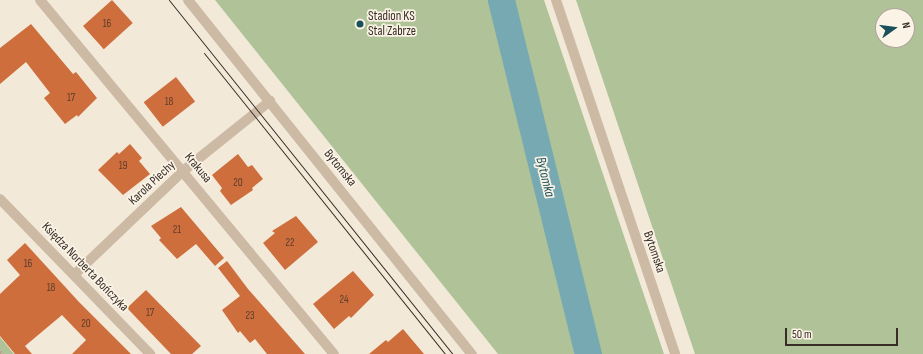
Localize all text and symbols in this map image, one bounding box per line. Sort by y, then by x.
north arrow [875,8,915,48]
place label: Stadion KS Stal Zabrze [368,9,416,40]
house number: 16 [103,17,111,31]
marker: Stadion KS Stal Zabrze [355,19,365,29]
text: N [899,21,913,30]
house number: 17 [67,91,75,105]
house number: 18 [165,95,173,109]
street label: Bytomska [320,146,360,190]
street label: Krakusa [181,150,215,186]
water label: Bytomka [532,155,558,199]
street label: Karola Piechy [125,157,179,209]
house number: 19 [119,159,127,173]
house number: 20 [233,176,243,190]
street label: Księdza Norberta Bończyka [38,219,132,315]
house number: 21 [173,223,181,237]
street label: Bytomska [640,229,668,275]
house number: 22 [285,236,295,250]
house number: 16 [24,257,32,271]
house number: 18 [47,281,55,295]
house number: 24 [339,293,349,307]
house number: 17 [146,306,154,320]
house number: 23 [245,309,255,323]
house number: 20 [81,317,91,331]
scale bar [787,320,900,346]
text: 50 m [792,327,812,342]

